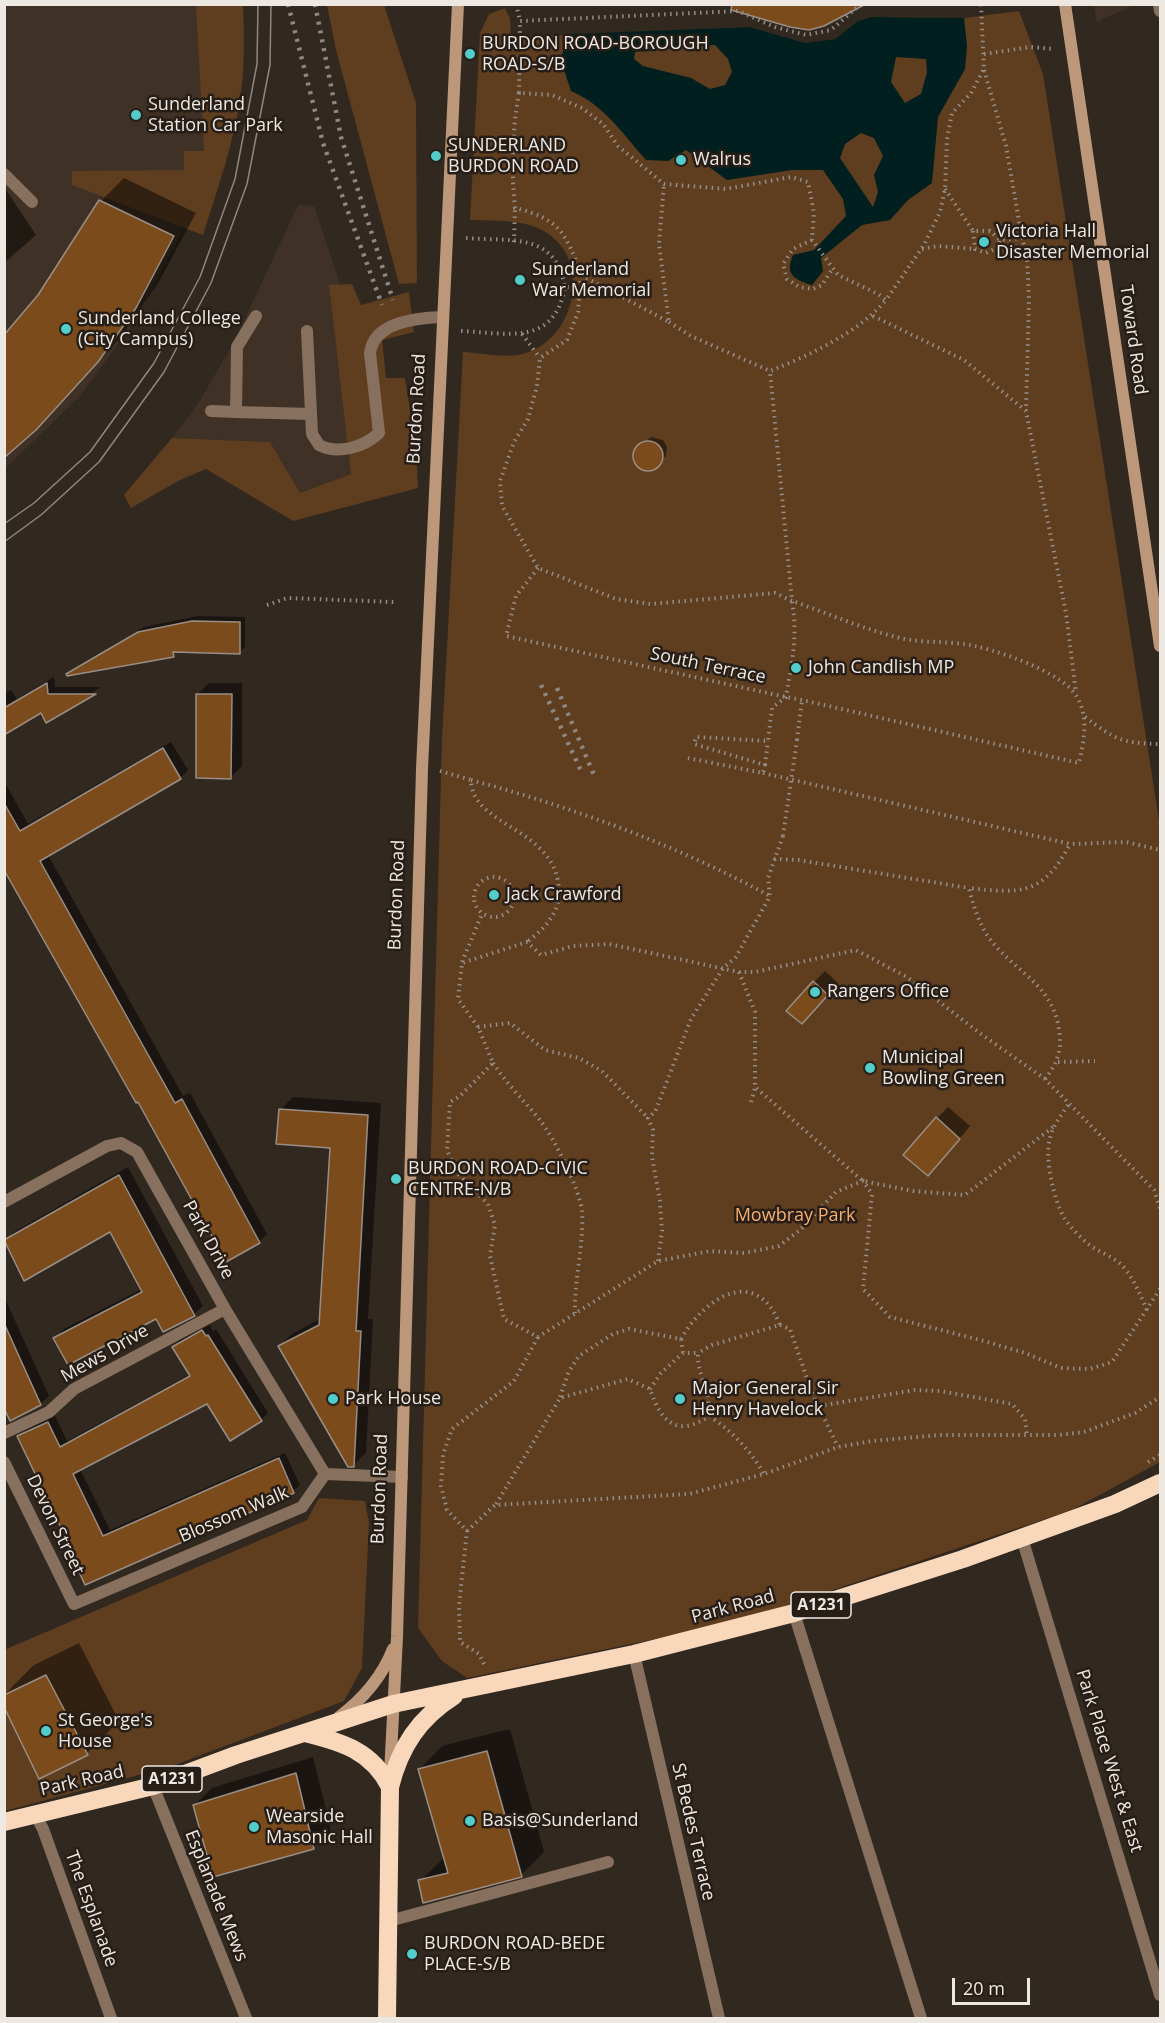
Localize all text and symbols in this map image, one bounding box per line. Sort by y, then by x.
place label: BURDON ROAD-BOROUGH ROAD-S/B [482,33,709,76]
marker: BURDON ROAD-BOROUGH ROAD-S/B [463,47,477,61]
place label: Sunderland Station Car Park [148,94,283,136]
marker: Sunderland Station Car Park [129,108,143,122]
place label: SUNDERLAND BURDON ROAD [448,135,579,178]
marker: SUNDERLAND BURDON ROAD [429,149,443,163]
place label: Walrus [693,149,751,171]
marker: Walrus [674,153,688,167]
place label: Victoria Hall Disaster Memorial [996,221,1150,264]
marker: Victoria Hall Disaster Memorial [977,235,991,249]
place label: Sunderland War Memorial [532,259,651,302]
marker: Sunderland War Memorial [513,273,527,287]
street label: Toward Road [1115,284,1151,396]
place label: Sunderland College (City Campus) [78,308,241,350]
marker: Sunderland College (City Campus) [59,322,73,336]
street label: Burdon Road [403,353,431,465]
street label: South Terrace [648,643,768,689]
place label: John Candlish MP [808,657,954,679]
marker: John Candlish MP [789,661,803,675]
street label: Burdon Road [384,839,410,951]
place label: Jack Crawford [506,884,621,906]
marker: Jack Crawford [487,888,501,902]
place label: Rangers Office [827,981,949,1003]
marker: Rangers Office [808,985,822,999]
place label: Municipal Bowling Green [882,1047,1005,1090]
marker: Municipal Bowling Green [863,1061,877,1075]
place label: BURDON ROAD-CIVIC CENTRE-N/B [408,1158,588,1200]
marker: BURDON ROAD-CIVIC CENTRE-N/B [389,1172,403,1186]
street label: Park Drive [178,1197,238,1283]
park label: Mowbray Park [735,1205,855,1227]
street label: Mews Drive [57,1320,153,1388]
place label: Major General Sir Henry Havelock [692,1378,838,1420]
place label: Park House [345,1388,441,1410]
marker: Park House [326,1392,340,1406]
marker: Major General Sir Henry Havelock [673,1392,687,1406]
street label: Burdon Road [367,1433,393,1545]
street label: Devon Street [21,1471,89,1579]
street label: Blossom Walk [176,1482,292,1548]
street label: Park Road [689,1586,777,1628]
road number: A1231 [791,1592,851,1618]
street label: Park Place West & East [1071,1667,1147,1855]
place label: St George's House [58,1710,153,1752]
marker: St George's House [39,1724,53,1738]
street label: Park Road [38,1761,126,1801]
street label: St Bedes Terrace [667,1761,719,1903]
road number: A1231 [142,1766,202,1792]
place label: Wearside Masonic Hall [266,1806,373,1848]
place label: Basis@Sunderland [482,1810,638,1832]
marker: Basis@Sunderland [463,1814,477,1828]
marker: Wearside Masonic Hall [247,1820,261,1834]
street label: Esplanade Mews [180,1827,252,1965]
street label: The Esplanade [60,1848,122,1970]
place label: BURDON ROAD-BEDE PLACE-S/B [424,1933,605,1976]
marker: BURDON ROAD-BEDE PLACE-S/B [405,1947,419,1961]
scale bar [955,1966,1033,2004]
text: 20 m [963,1976,1005,2000]

